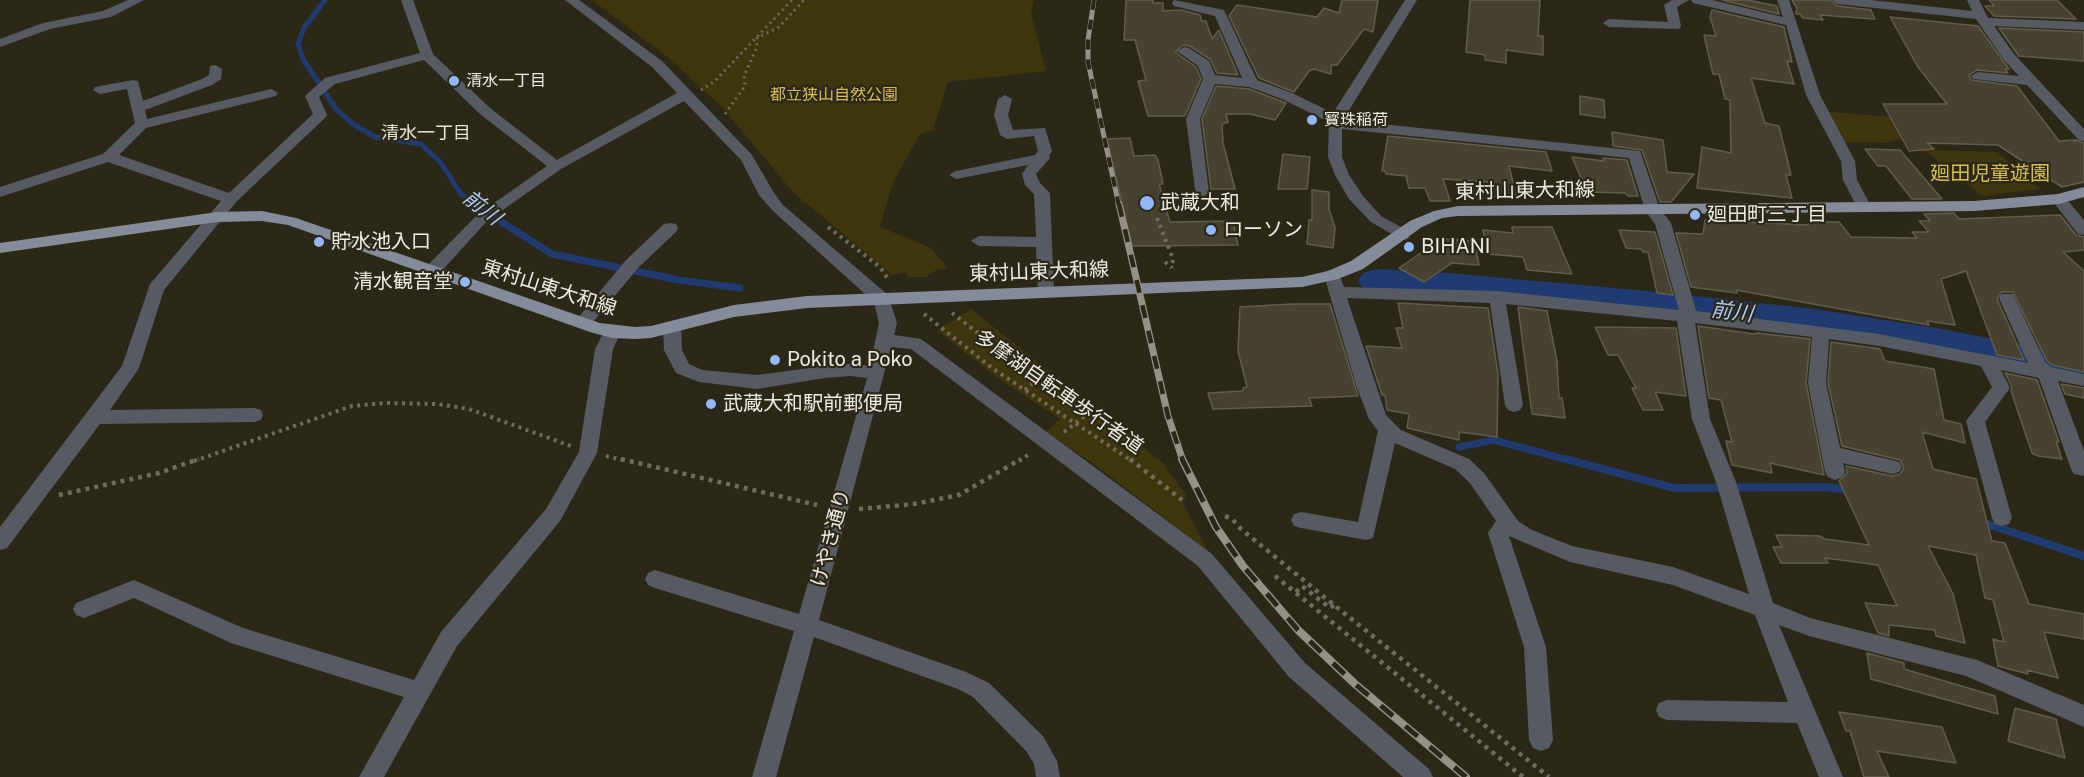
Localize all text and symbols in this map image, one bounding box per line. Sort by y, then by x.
place label: 清水一丁目 [466,71,546,91]
marker: 清水一丁目 [447,74,461,88]
park label: 都立狭山自然公園 [770,85,898,105]
place label: 寳珠稲荷 [1324,110,1388,130]
marker: 寳珠稲荷 [1305,113,1319,127]
district label: 清水一丁目 [381,122,471,144]
park label: 廻田児童遊園 [1930,162,2050,186]
street label: 東村山東大和線 [1455,178,1595,204]
water label: 前川 [458,185,506,231]
place label: 武蔵大和 [1160,191,1240,215]
marker: 武蔵大和 [1138,194,1156,212]
place label: 廻田町三丁目 [1707,203,1827,227]
marker: 廻田町三丁目 [1688,208,1702,222]
place label: ローソン [1223,218,1303,242]
marker: ローソン [1204,223,1218,237]
place label: 貯水池入口 [331,230,431,254]
marker: 貯水池入口 [312,235,326,249]
place label: BIHANI [1421,235,1490,259]
marker: BIHANI [1402,240,1416,254]
street label: 東村山東大和線 [479,255,619,321]
street label: 東村山東大和線 [969,258,1109,286]
place label: 清水観音堂 [353,270,453,294]
marker: 清水観音堂 [458,275,472,289]
water label: 前川 [1710,297,1754,327]
street label: 多摩湖自転車歩行者道 [970,325,1148,459]
place label: Pokito a Poko [787,348,913,372]
marker: Pokito a Poko [768,353,782,367]
place label: 武蔵大和駅前郵便局 [723,392,903,416]
marker: 武蔵大和駅前郵便局 [704,397,718,411]
street label: けやき通り [806,487,856,589]

